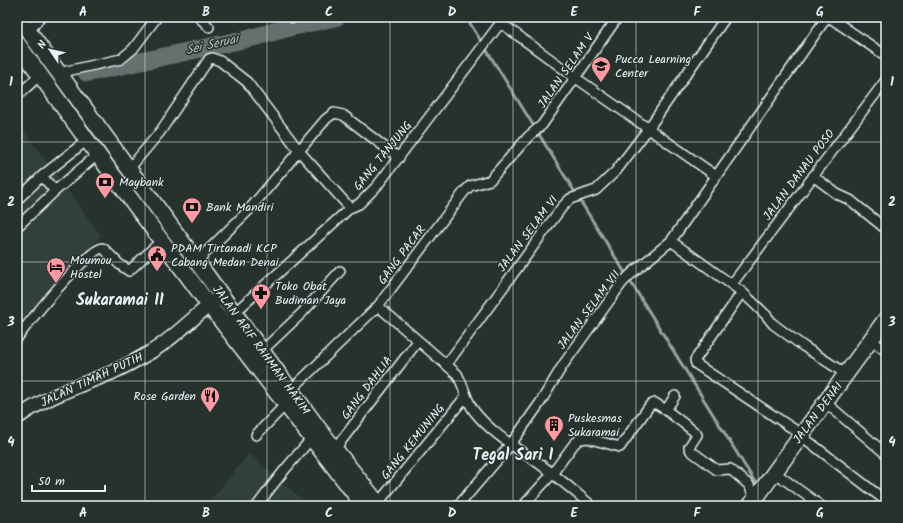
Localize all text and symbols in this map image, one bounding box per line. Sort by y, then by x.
text: A [79,2,87,23]
text: B [202,2,210,23]
text: C [325,2,333,23]
text: D [448,2,457,23]
text: E [570,2,578,23]
text: F [693,2,701,23]
text: G [816,2,824,23]
water label: Sei Seruai [184,28,243,61]
street label: JALAN SELAM V [533,28,600,112]
north arrow [30,30,70,70]
text: N [33,37,52,53]
place label: Pucca Learning Center [615,50,692,83]
school or university icon: Pucca Learning Center [590,55,612,83]
text: 1 [9,72,13,93]
text: 1 [890,72,894,93]
street label: GANG TANJUNG [349,117,417,195]
street label: JALAN DANAU POSO [758,125,840,225]
bank icon: Maybank [94,171,116,199]
place label: Maybank [119,173,164,192]
text: 2 [7,192,15,213]
street label: JALAN SELAM VI [493,192,563,276]
text: 2 [888,192,896,213]
bank icon: Bank Mandiri [181,196,203,224]
place label: Bank Mandiri [206,198,274,217]
street label: GANG PACAR [373,221,431,289]
place label: PDAM Tirtanadi KCP Cabang Medan Denai [171,239,280,272]
public building icon: PDAM Tirtanadi KCP Cabang Medan Denai [146,244,168,272]
place label: Moumou Hostel [70,251,112,284]
hotel icon: Moumou Hostel [45,256,67,284]
street label: JALAN SELAM VII [553,266,625,354]
place label: Toko Obat Budiman Jaya [275,277,347,310]
street label: JALAN ARIF RAHMAN HAKIM [207,281,315,419]
pharmacy icon: Toko Obat Budiman Jaya [250,282,272,310]
district label: Sukaramai II [76,288,164,313]
text: 3 [6,312,15,333]
text: 3 [887,312,896,333]
street label: JALAN TIMAH PUTIH [38,348,146,412]
street label: GANG DAHLIA [337,352,397,424]
street label: JALAN DENAI [788,378,848,448]
restaurant icon: Rose Garden [199,385,221,413]
place label: Rose Garden [134,387,196,406]
street label: GANG KEMUNING [376,400,450,484]
place label: Puskesmas Sukaramai [568,409,622,442]
building icon: Puskesmas Sukaramai [543,414,565,442]
text: 4 [7,432,15,453]
text: 4 [888,432,896,453]
district label: Tegal Sari I [473,443,553,468]
scale bar [32,467,105,493]
text: 50 m [38,472,65,491]
text: A [79,503,87,523]
text: B [202,503,210,523]
text: C [325,503,333,523]
text: D [448,503,457,523]
text: E [570,503,578,523]
text: F [693,503,701,523]
text: G [816,503,824,523]

